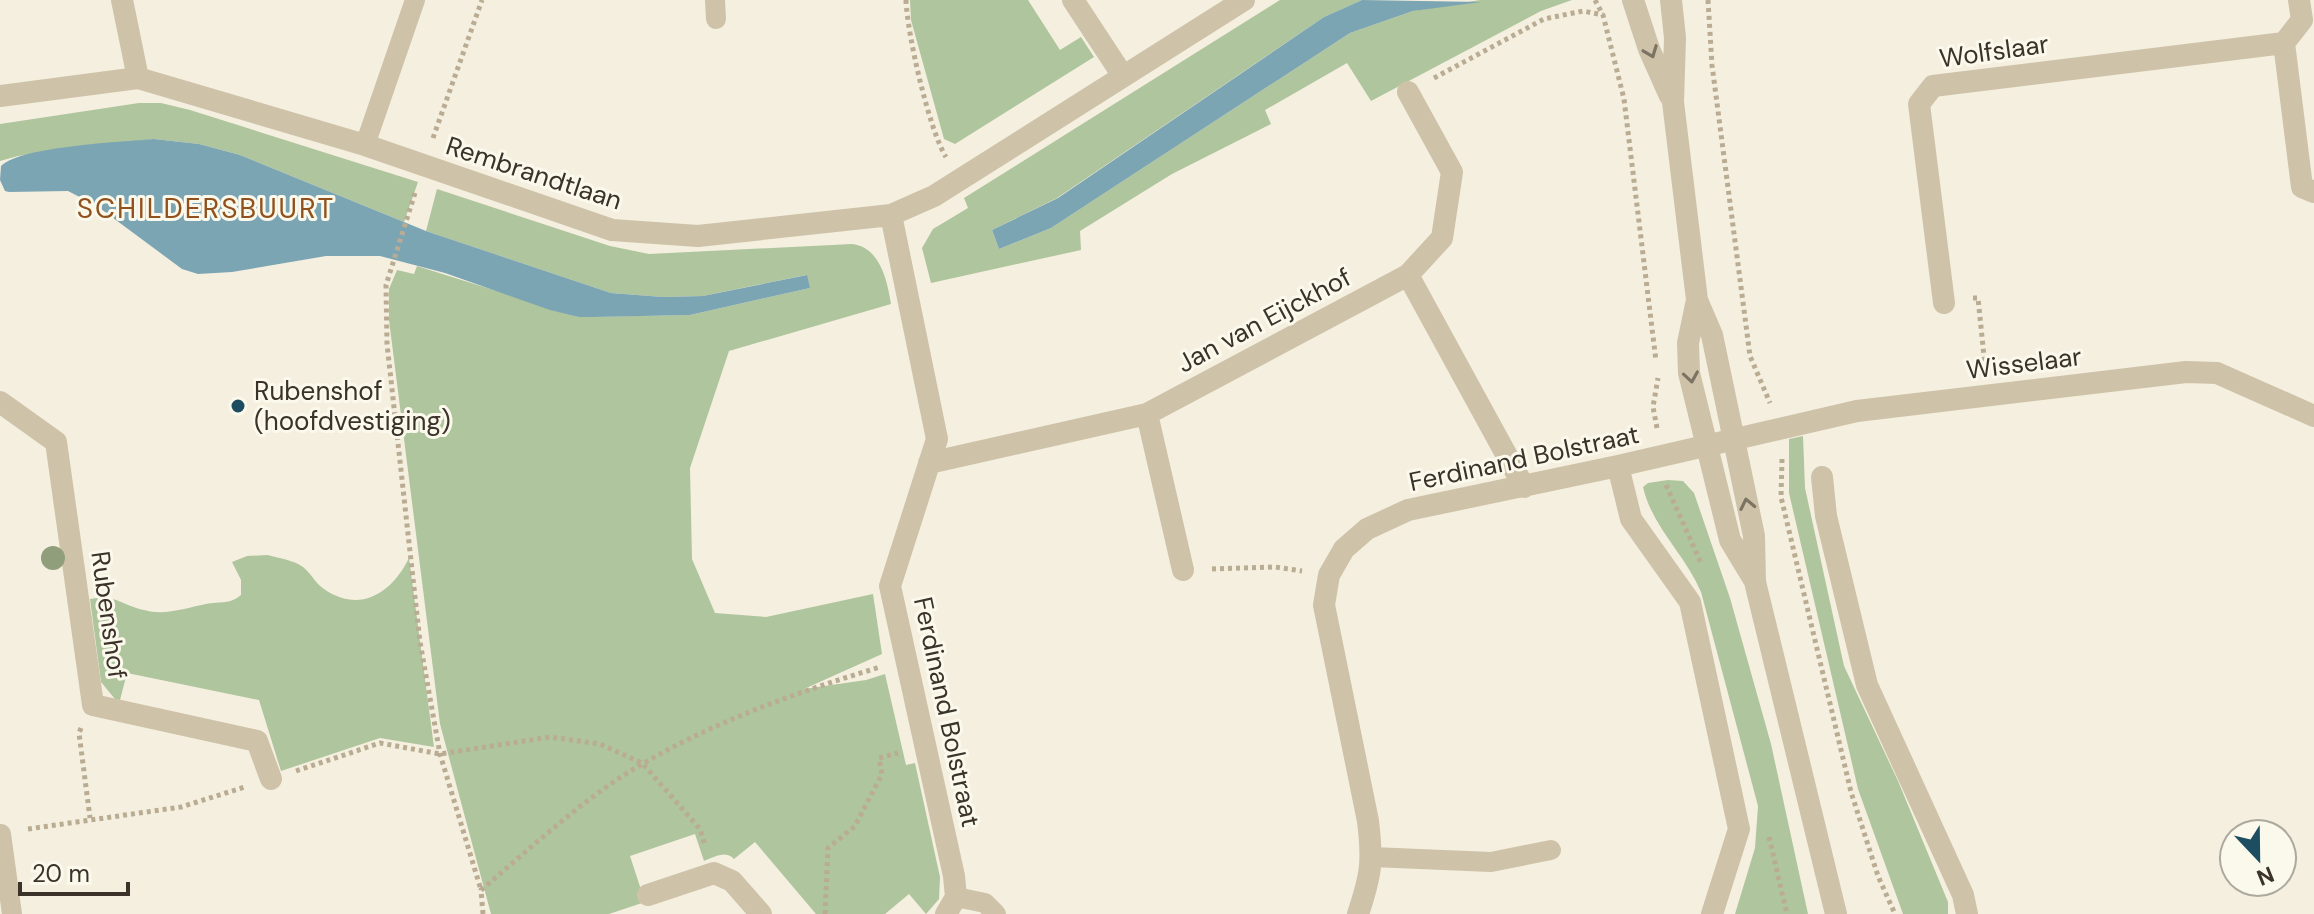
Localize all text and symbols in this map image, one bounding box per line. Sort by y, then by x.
street label: Wolfslaar [1937,26,2051,76]
one-way arrow [1641,44,1658,58]
street label: Rembrandtlaan [442,129,626,217]
district label: SCHILDERSBUURT [77,190,335,227]
street label: Jan van Eijckhof [1171,260,1357,380]
street label: Wisselaar [1964,339,2084,387]
one-way arrow [1682,370,1699,383]
place label: Rubenshof (hoofdvestiging) [254,374,451,438]
marker: Rubenshof (hoofdvestiging) [229,397,247,415]
street label: Ferdinand Bolstraat [1406,417,1642,499]
one-way arrow [1740,498,1757,511]
street label: Rubenshof [83,549,135,681]
street label: Ferdinand Bolstraat [906,594,988,830]
north arrow [2218,818,2298,898]
scale bar [20,846,128,896]
text: 20 m [32,858,90,889]
text: N [2252,860,2278,893]

